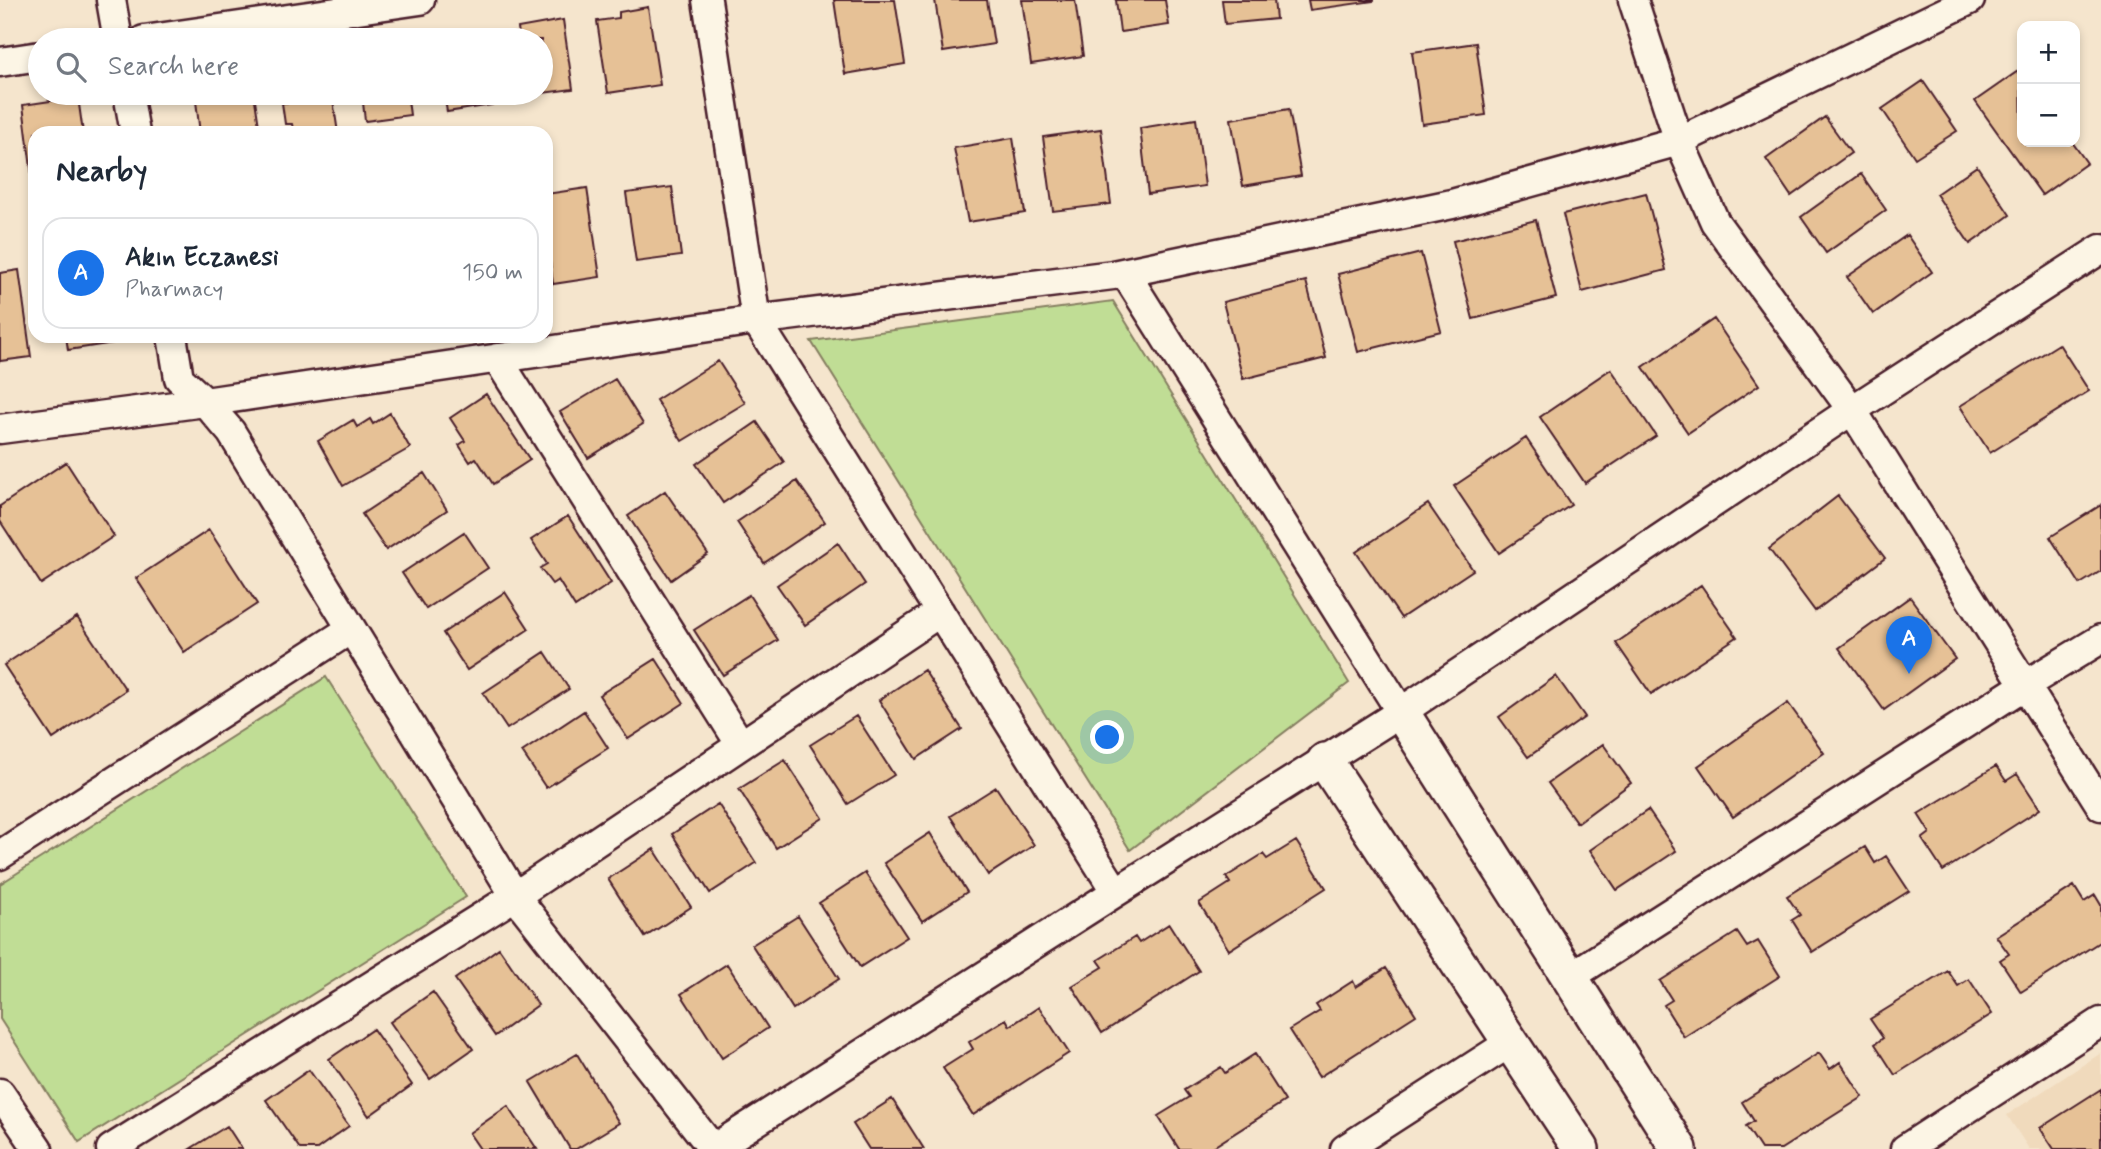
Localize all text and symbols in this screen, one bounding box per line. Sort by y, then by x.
map controls [2017,21,2080,147]
button: + [2017,21,2080,84]
search box [28,28,553,105]
icon: search [52,48,90,86]
text: Search here [108,50,239,84]
button: − [2017,84,2080,147]
text: Nearby [56,152,147,191]
text: Akın Eczanesi [125,241,279,275]
text: A [73,258,89,288]
text: 150 m [462,258,523,288]
text: Pharmacy [125,275,223,305]
pin: A [1886,616,1932,674]
your location [1090,720,1124,754]

